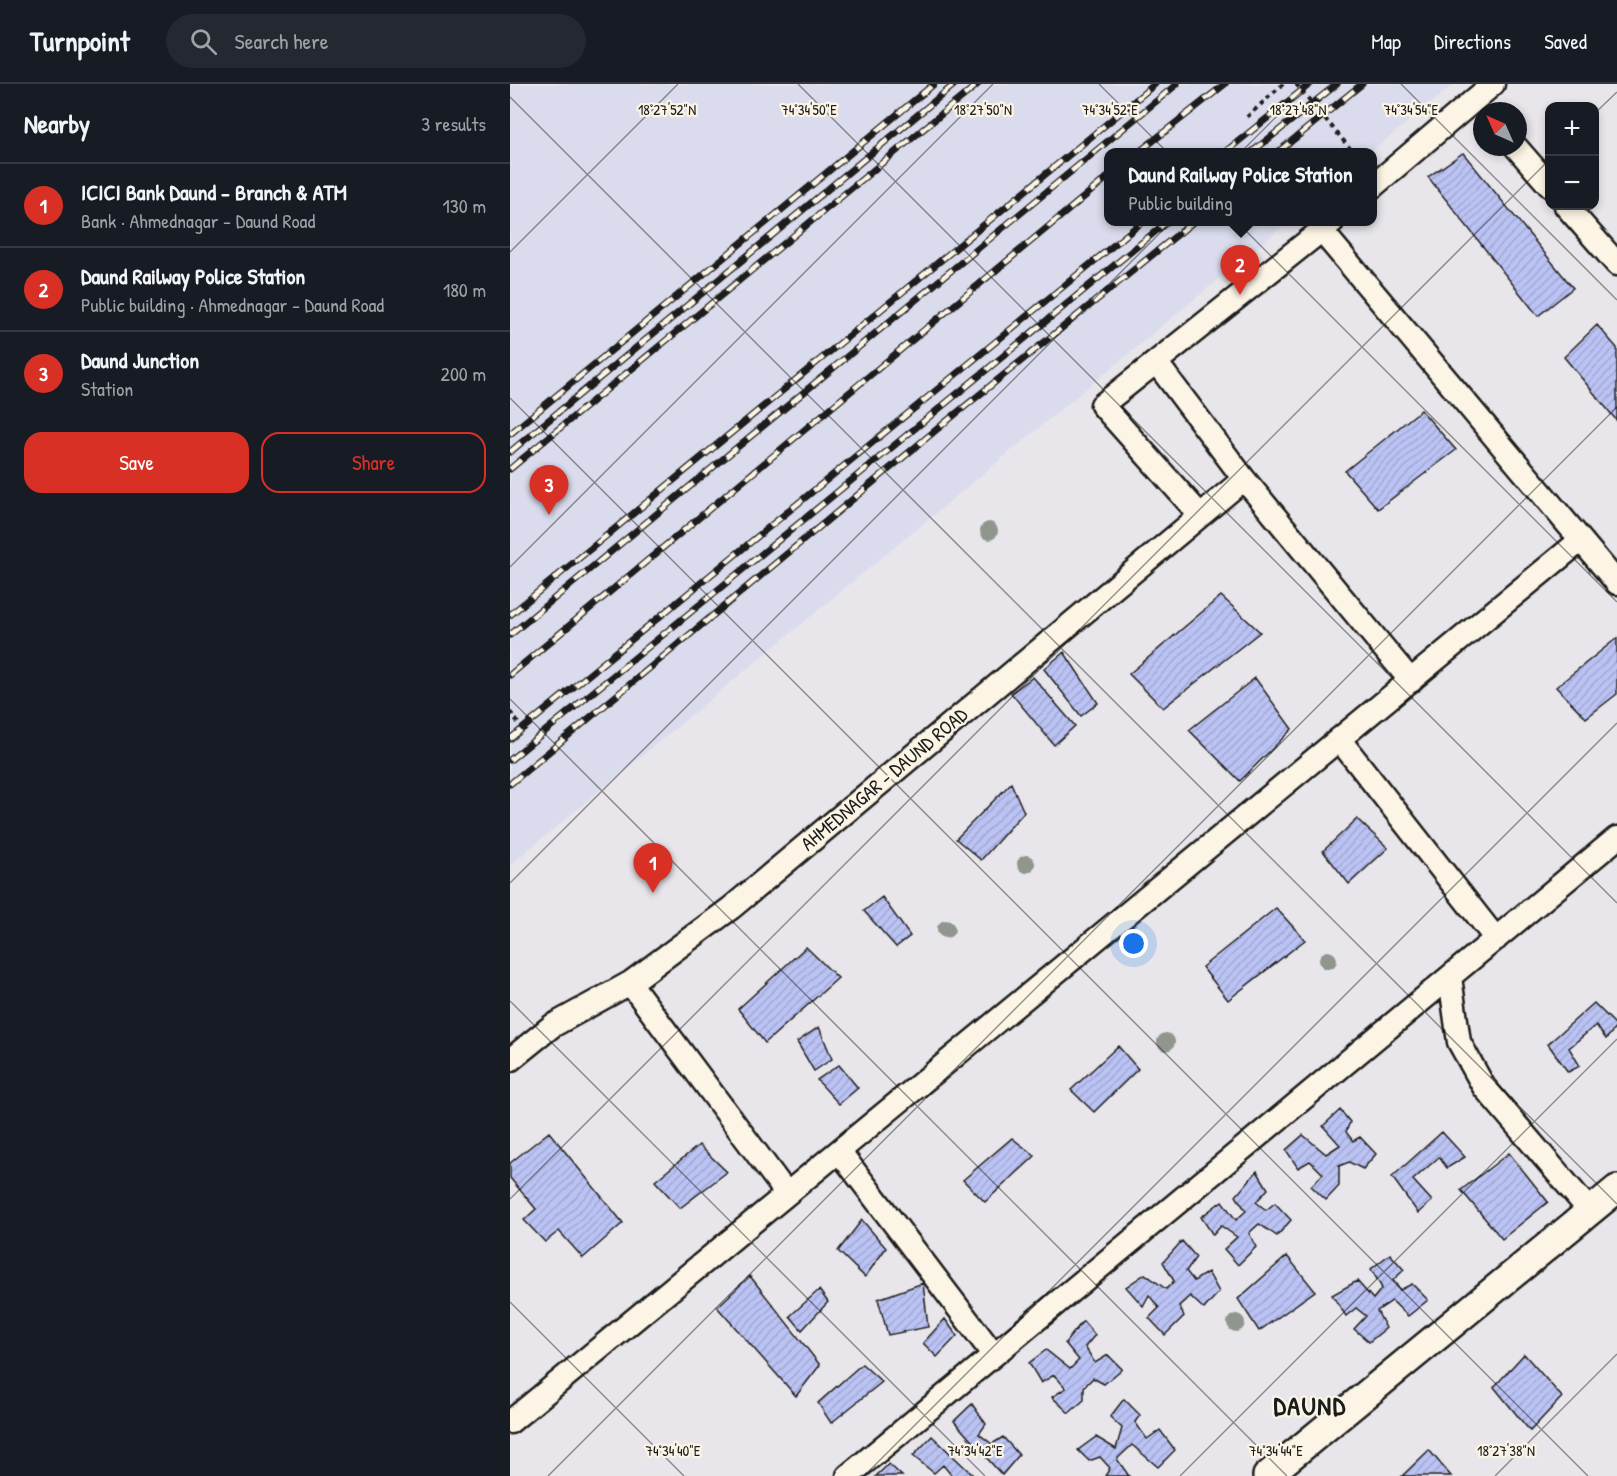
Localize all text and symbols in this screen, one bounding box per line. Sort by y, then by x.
search box [166,14,586,68]
text: Turnpoint [30,22,130,60]
icon: search [187,25,220,58]
text: Search here [235,26,329,56]
text: Map [1371,27,1401,56]
text: Directions [1434,27,1511,56]
text: Saved [1544,27,1587,56]
text: 18°27'52"N [638,99,696,120]
text: 74°34'50"E [781,99,837,120]
text: 18°27'50"N [954,99,1012,120]
text: 74°34'52"E [1082,99,1138,120]
text: 18°27'48"N [1270,99,1326,120]
text: 74°34'54"E [1384,99,1439,120]
north arrow [1473,102,1527,156]
map controls [1545,102,1599,210]
button: + [1545,102,1599,156]
text: Nearby [24,106,90,141]
text: 3 results [421,110,486,137]
popup [1104,148,1377,226]
button: − [1545,156,1599,210]
text: Daund Railway Police Station [1128,159,1353,189]
text: ICICI Bank Daund - Branch & ATM [81,177,347,207]
text: Public building [1128,189,1233,216]
text: 1 [40,192,47,219]
text: 130 m [443,192,486,219]
text: Bank · Ahmednagar - Daund Road [81,207,315,234]
pin: 2 [1220,246,1260,295]
text: Daund Railway Police Station [81,261,305,291]
text: 2 [39,276,48,303]
text: 180 m [443,276,486,303]
text: Public building · Ahmednagar - Daund Road [81,291,384,318]
text: Daund Junction [81,345,199,375]
text: 3 [39,360,48,387]
text: 200 m [441,360,486,387]
text: Station [81,375,133,402]
button: Save [24,432,249,493]
button: Share [261,432,486,493]
pin: 3 [530,466,568,515]
street label: AHMEDNAGAR - DAUND ROAD [795,700,973,856]
pin: 1 [634,844,672,893]
your location [1119,929,1148,958]
district label: DAUND [1273,1388,1347,1423]
text: 74°34'40"E [646,1440,701,1461]
text: 74°34'42"E [947,1440,1003,1461]
text: 74°34'44"E [1249,1440,1303,1461]
text: 18°27'38"N [1477,1440,1535,1461]

